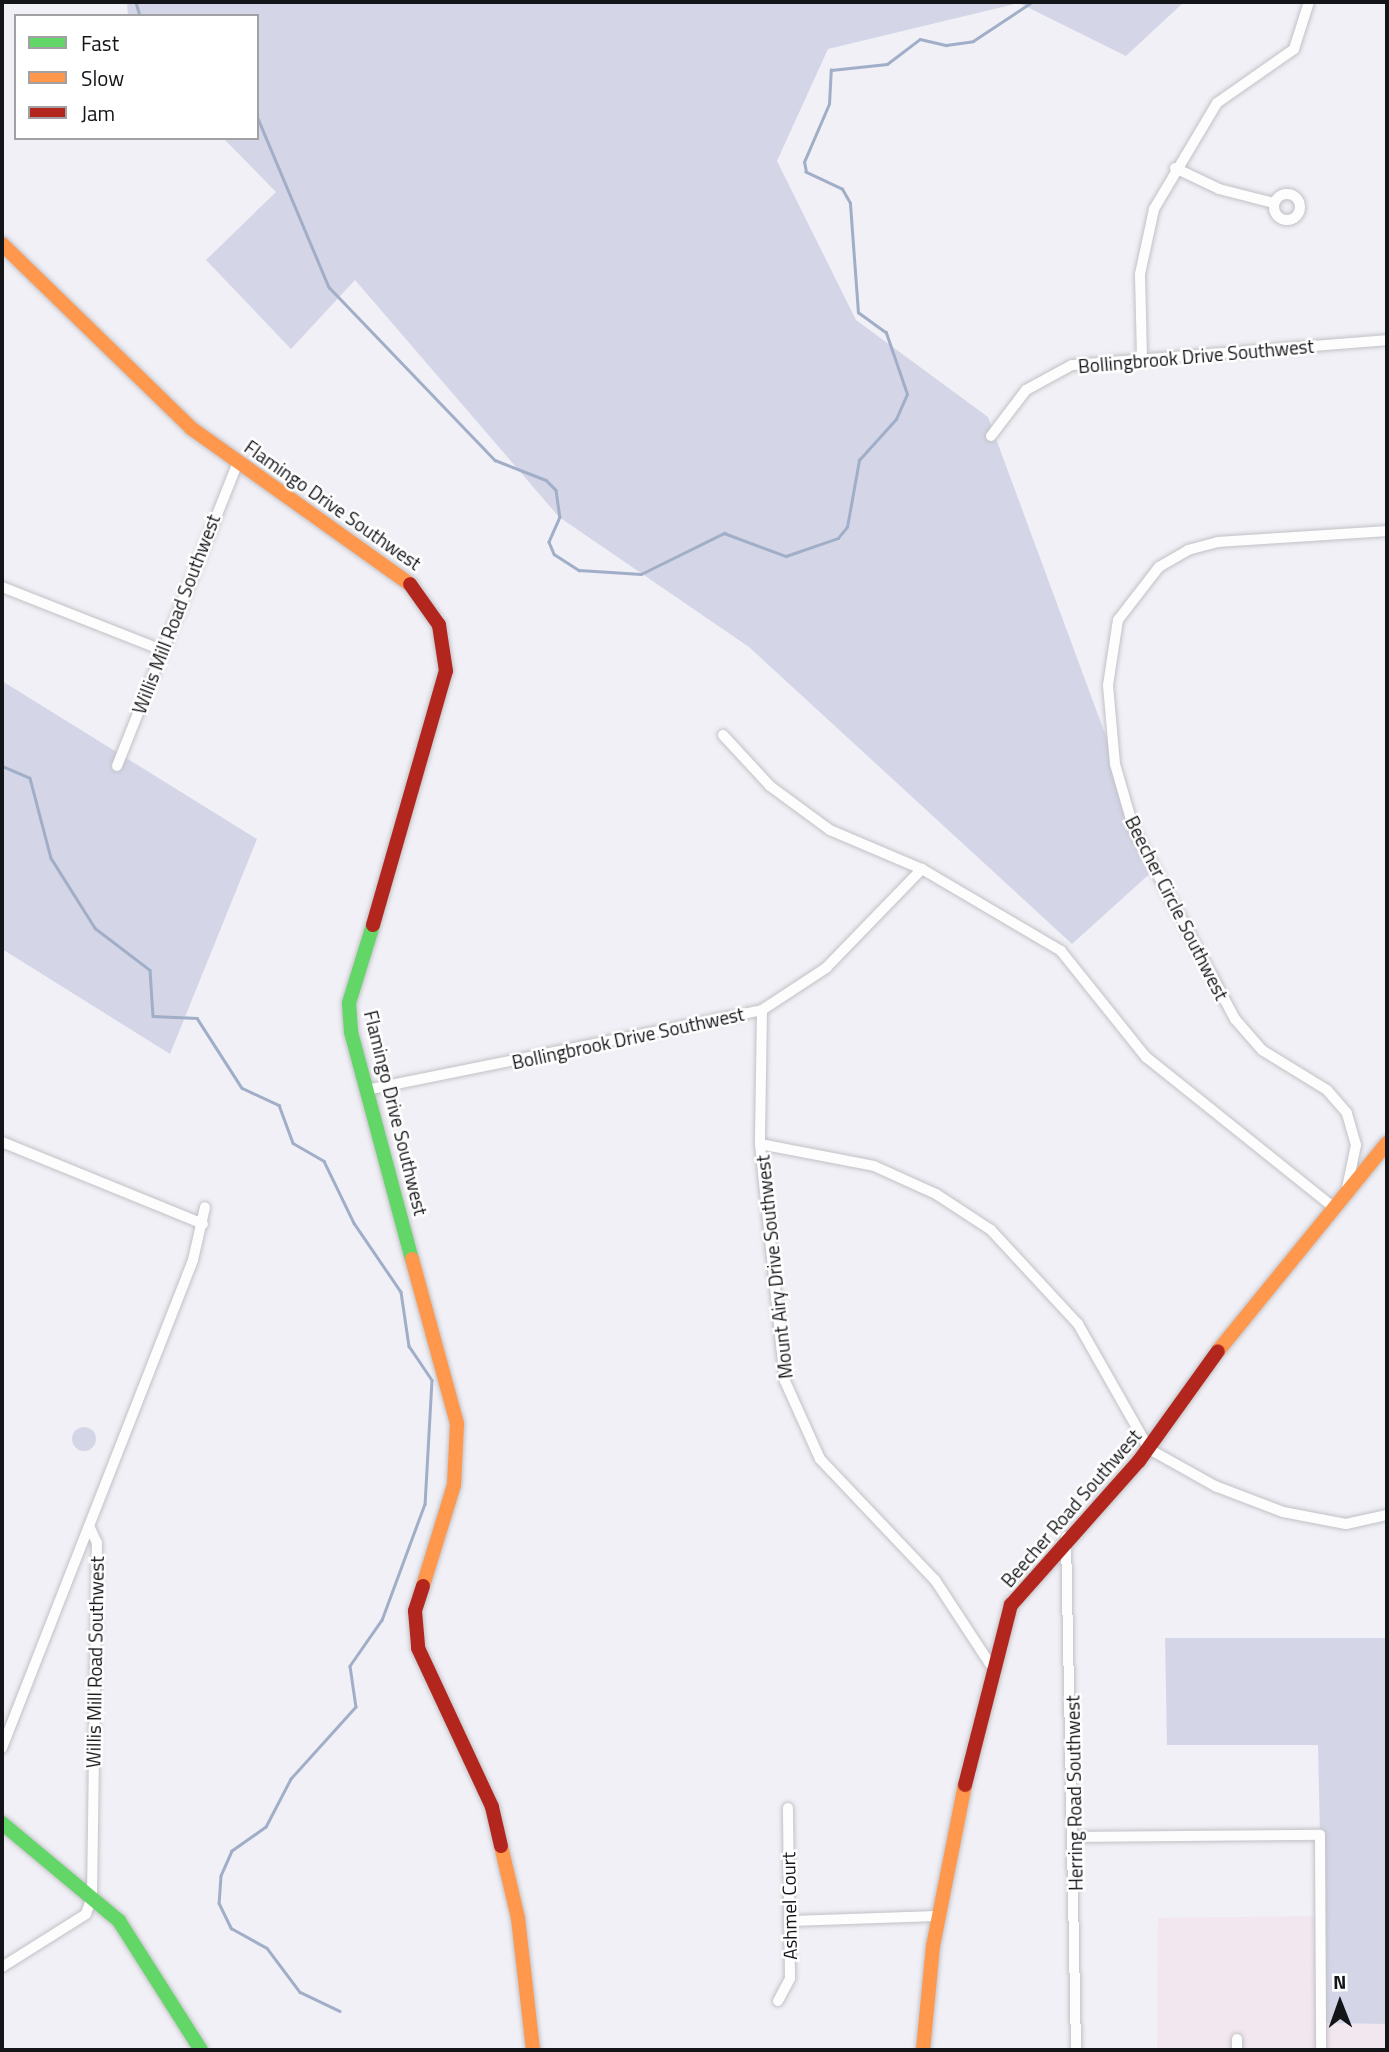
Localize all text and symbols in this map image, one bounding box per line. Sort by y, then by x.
legend [14,14,259,140]
text: Fast [81,27,119,59]
text: Slow [81,62,124,94]
text: Jam [81,97,115,129]
street label: Bollingbrook Drive Southwest [1077,334,1315,378]
street label: Flamingo Drive Southwest [240,435,426,575]
street label: Willis Mill Road Southwest [127,511,225,717]
street label: Beecher Circle Southwest [1121,812,1233,1004]
street label: Bollingbrook Drive Southwest [510,1002,746,1074]
street label: Flamingo Drive Southwest [359,1008,433,1218]
street label: Mount Airy Drive Southwest [751,1154,797,1380]
street label: Beecher Road Southwest [996,1424,1146,1592]
street label: Willis Mill Road Southwest [82,1556,108,1768]
street label: Herring Road Southwest [1061,1695,1087,1891]
street label: Ashmel Court [777,1852,801,1960]
text: N [1333,1967,1346,1996]
north arrow [1305,1968,1375,2038]

